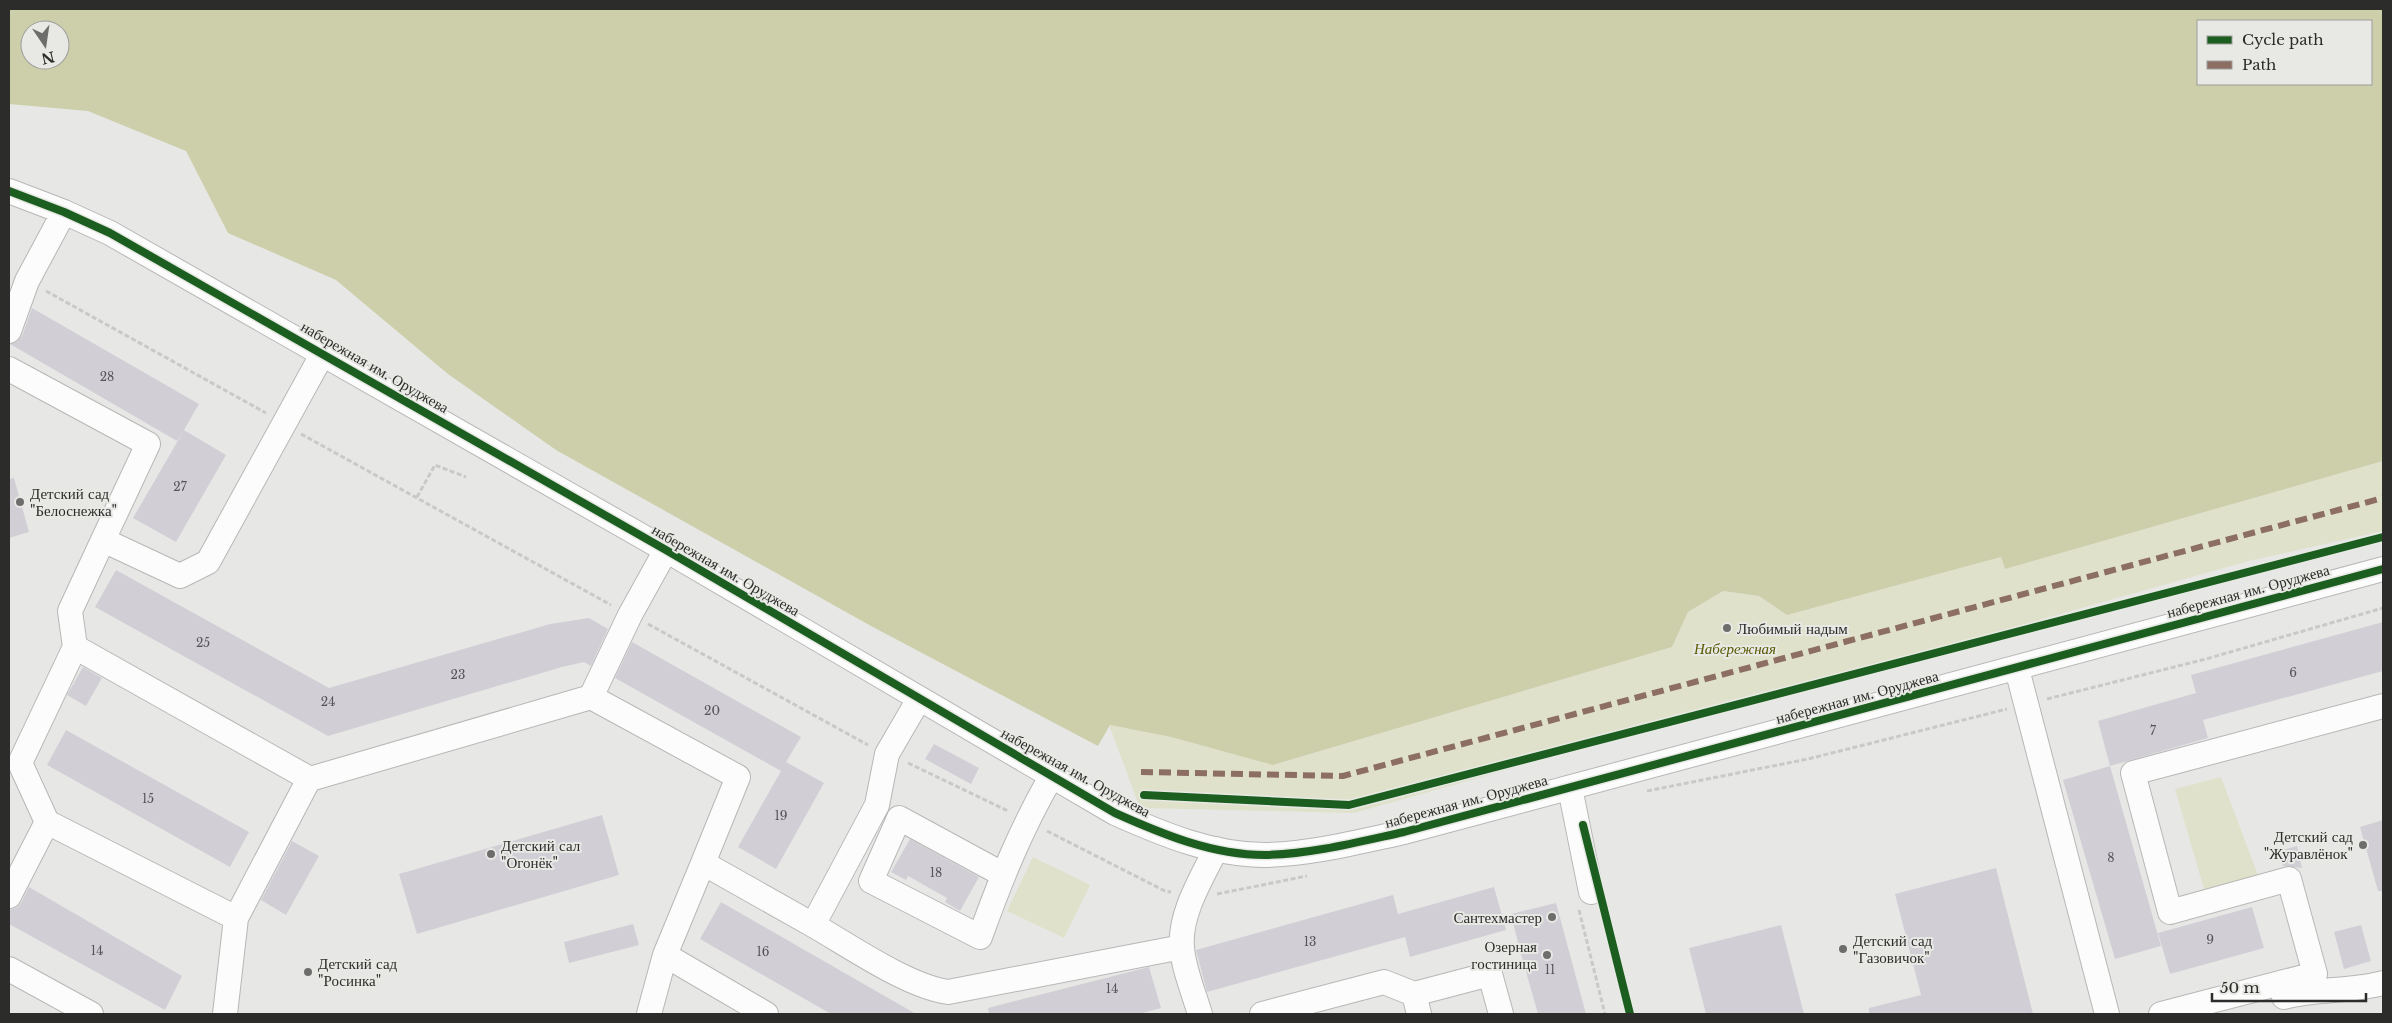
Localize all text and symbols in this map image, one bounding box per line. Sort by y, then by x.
north arrow [20,20,70,70]
legend [2197,20,2372,85]
text: Cycle path [2242,30,2324,49]
text: N [39,47,56,68]
text: Path [2242,55,2276,74]
street label: набережная им. Оруджева [298,317,453,417]
house number: 28 [100,369,114,384]
house number: 27 [173,479,188,494]
place label: Детский сад "Белоснежка" [30,484,117,520]
marker: Детский сад "Белоснежка" [14,496,26,508]
street label: набережная им. Оруджева [649,520,804,620]
street label: набережная им. Оруджева [2165,560,2332,622]
place label: Любимый надым [1737,619,1848,638]
marker: Любимый надым [1721,622,1733,634]
house number: 25 [196,635,210,650]
park label: Набережная [1693,639,1776,658]
house number: 6 [2289,665,2297,680]
street label: набережная им. Оруджева [1774,666,1941,728]
house number: 23 [451,667,465,682]
house number: 24 [321,694,335,709]
house number: 20 [704,703,720,718]
street label: набережная им. Оруджева [998,723,1154,821]
house number: 7 [2150,723,2157,738]
street label: набережная им. Оруджева [1383,770,1550,832]
house number: 15 [142,791,154,806]
house number: 19 [774,808,788,823]
place label: Детский сад "Журавлёнок" [2264,827,2353,863]
place label: Детский сал "Огонёк" [501,836,581,872]
marker: Детский сад "Журавлёнок" [2357,839,2369,851]
marker: Детский сал "Огонёк" [485,848,497,860]
house number: 8 [2107,850,2115,865]
house number: 18 [930,865,942,880]
place label: Сантехмастер [1453,908,1542,927]
marker: Сантехмастер [1546,911,1558,923]
place label: Детский сад "Газовичок" [1853,931,1933,967]
house number: 9 [2206,932,2214,947]
house number: 13 [1304,934,1316,949]
place label: Озерная гостиница [1471,937,1537,973]
house number: 14 [91,943,103,958]
marker: Детский сад "Газовичок" [1837,943,1849,955]
house number: 16 [756,944,770,959]
marker: Озерная гостиница [1541,949,1553,961]
place label: Детский сад "Росинка" [318,954,398,990]
house number: 11 [1545,962,1555,977]
marker: Детский сад "Росинка" [302,966,314,978]
scale bar [2212,970,2366,1002]
text: 50 m [2220,978,2260,997]
house number: 14 [1106,981,1118,996]

